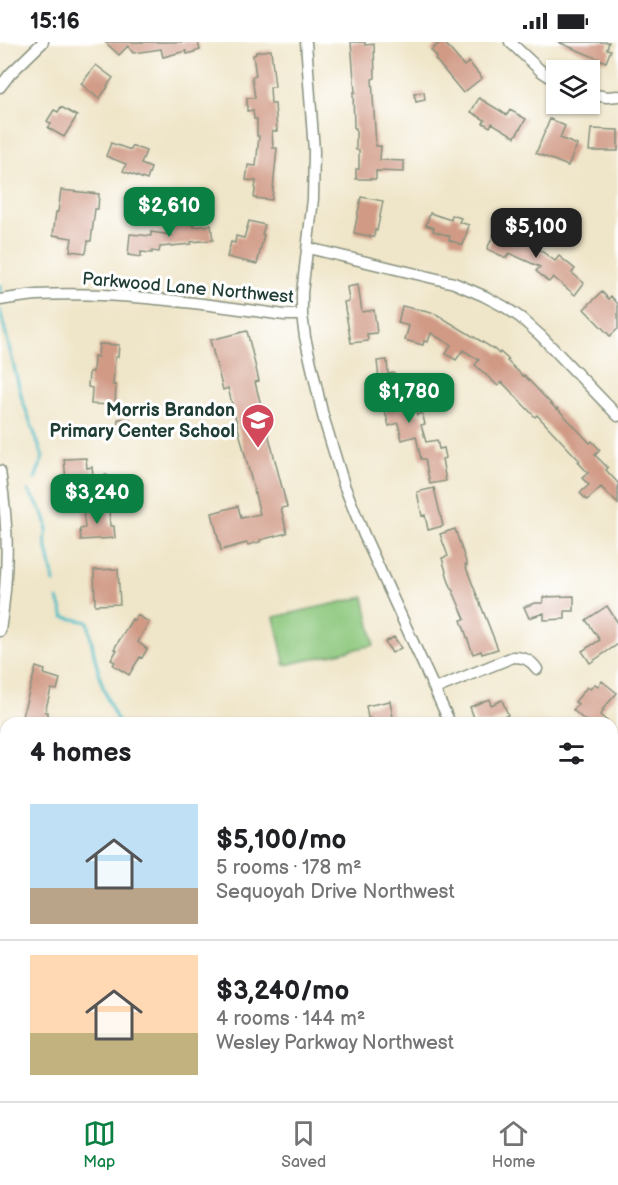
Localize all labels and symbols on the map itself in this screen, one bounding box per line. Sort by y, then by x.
pin: $2,610 [120,187,218,238]
pin: $5,100 [487,208,585,259]
street label: Parkwood Lane Northwest [81,268,295,308]
pin: $1,780 [360,373,458,424]
place label: Morris Brandon Primary Center School [49,400,235,442]
school or university icon: Morris Brandon Primary Center School [240,402,276,449]
pin: $3,240 [48,474,146,525]

